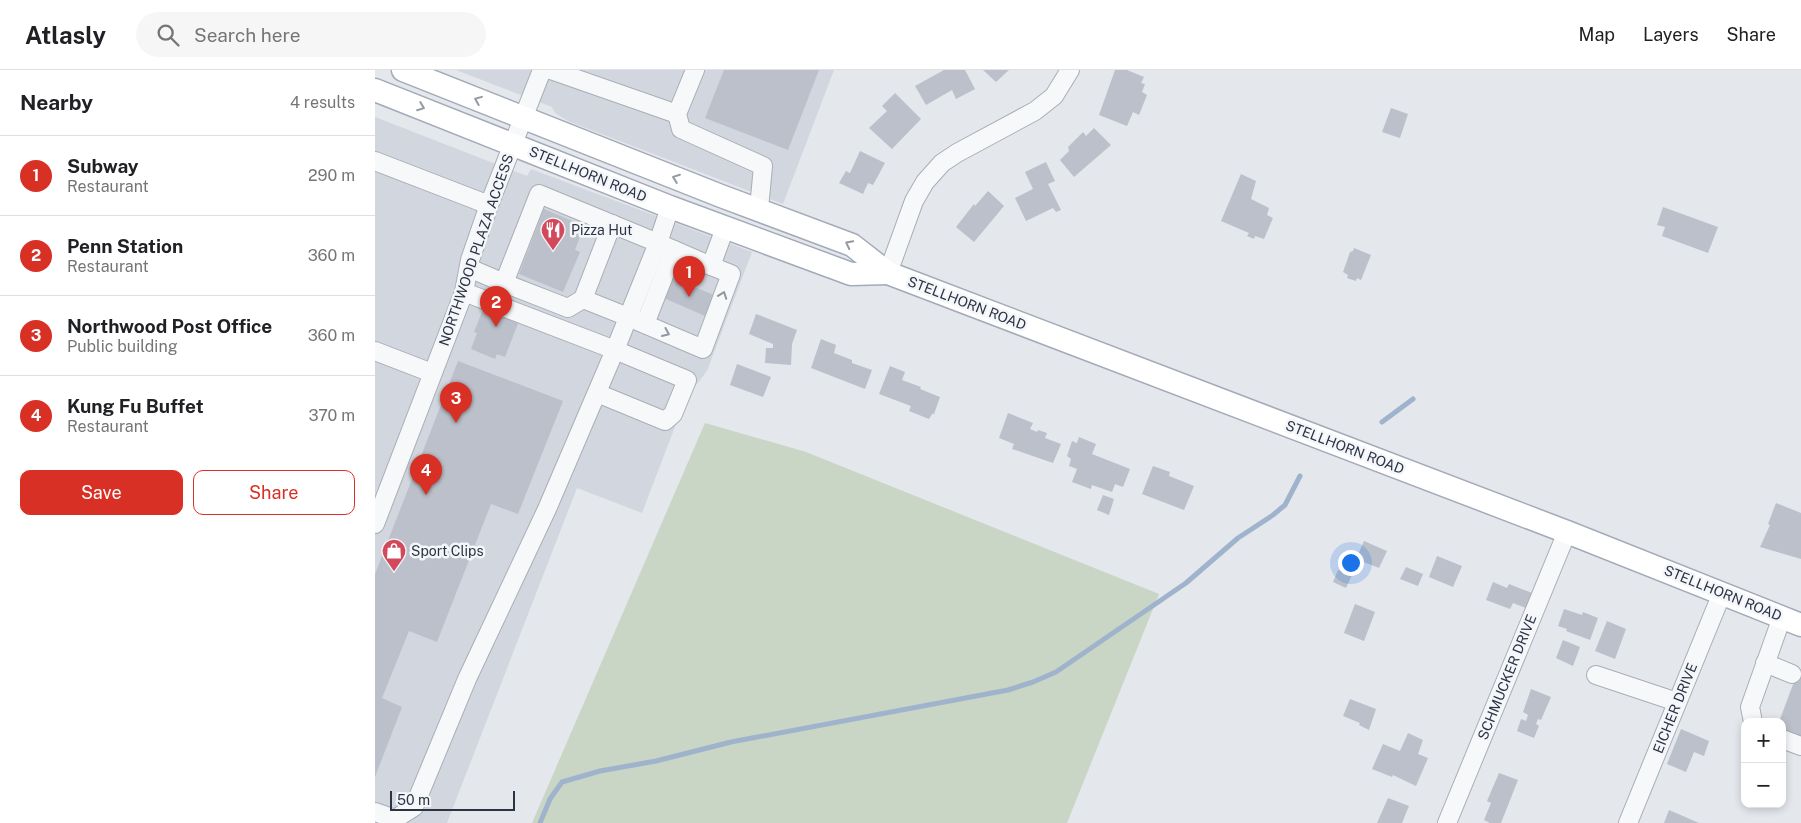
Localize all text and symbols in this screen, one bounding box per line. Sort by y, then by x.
search box [136,12,486,57]
text: Atlasly [25,21,106,49]
icon: search [154,21,182,49]
text: Search here [194,24,301,46]
text: Map [1579,24,1615,45]
text: Layers [1643,24,1699,45]
text: Share [1727,24,1776,45]
text: Nearby [20,90,93,115]
text: 4 results [290,93,355,112]
one-way arrow [474,96,483,106]
one-way arrow [416,101,424,111]
street label: STELLHORN ROAD [527,143,649,205]
street label: NORTHWOOD PLAZA ACCESS [436,152,516,348]
text: Subway [67,155,139,177]
text: 1 [33,166,39,185]
text: 290 m [308,166,355,185]
one-way arrow [672,174,681,184]
text: Restaurant [67,177,149,196]
restaurant icon: Pizza Hut [540,217,566,251]
place label: Pizza Hut [571,222,633,238]
text: Penn Station [67,235,183,257]
one-way arrow [845,240,854,250]
text: 2 [31,246,41,265]
text: 360 m [308,246,355,265]
pin: 1 [673,256,705,297]
text: Restaurant [67,257,149,276]
street label: STELLHORN ROAD [905,273,1029,333]
pin: 2 [480,286,512,327]
one-way arrow [717,291,727,300]
text: Northwood Post Office [67,315,272,337]
text: 3 [31,326,41,345]
text: 360 m [308,326,355,345]
one-way arrow [661,326,670,337]
text: Public building [67,337,178,356]
pin: 3 [440,382,472,423]
text: Kung Fu Buffet [67,395,204,417]
text: 4 [31,406,41,425]
text: 370 m [308,406,355,425]
text: Restaurant [67,417,149,436]
street label: STELLHORN ROAD [1283,417,1407,477]
pin: 4 [410,454,442,495]
button: Save [20,470,183,515]
button: Share [193,470,355,515]
shop icon: Sport Clips [381,538,407,572]
place label: Sport Clips [411,543,484,559]
your location [1338,550,1364,576]
street label: STELLHORN ROAD [1662,562,1784,624]
street label: SCHMUCKER DRIVE [1475,612,1539,742]
street label: EICHER DRIVE [1650,660,1700,756]
map controls [1741,718,1786,808]
button: + [1741,718,1786,763]
button: − [1741,763,1786,808]
scale bar [390,788,515,811]
text: 50 m [397,792,430,808]

